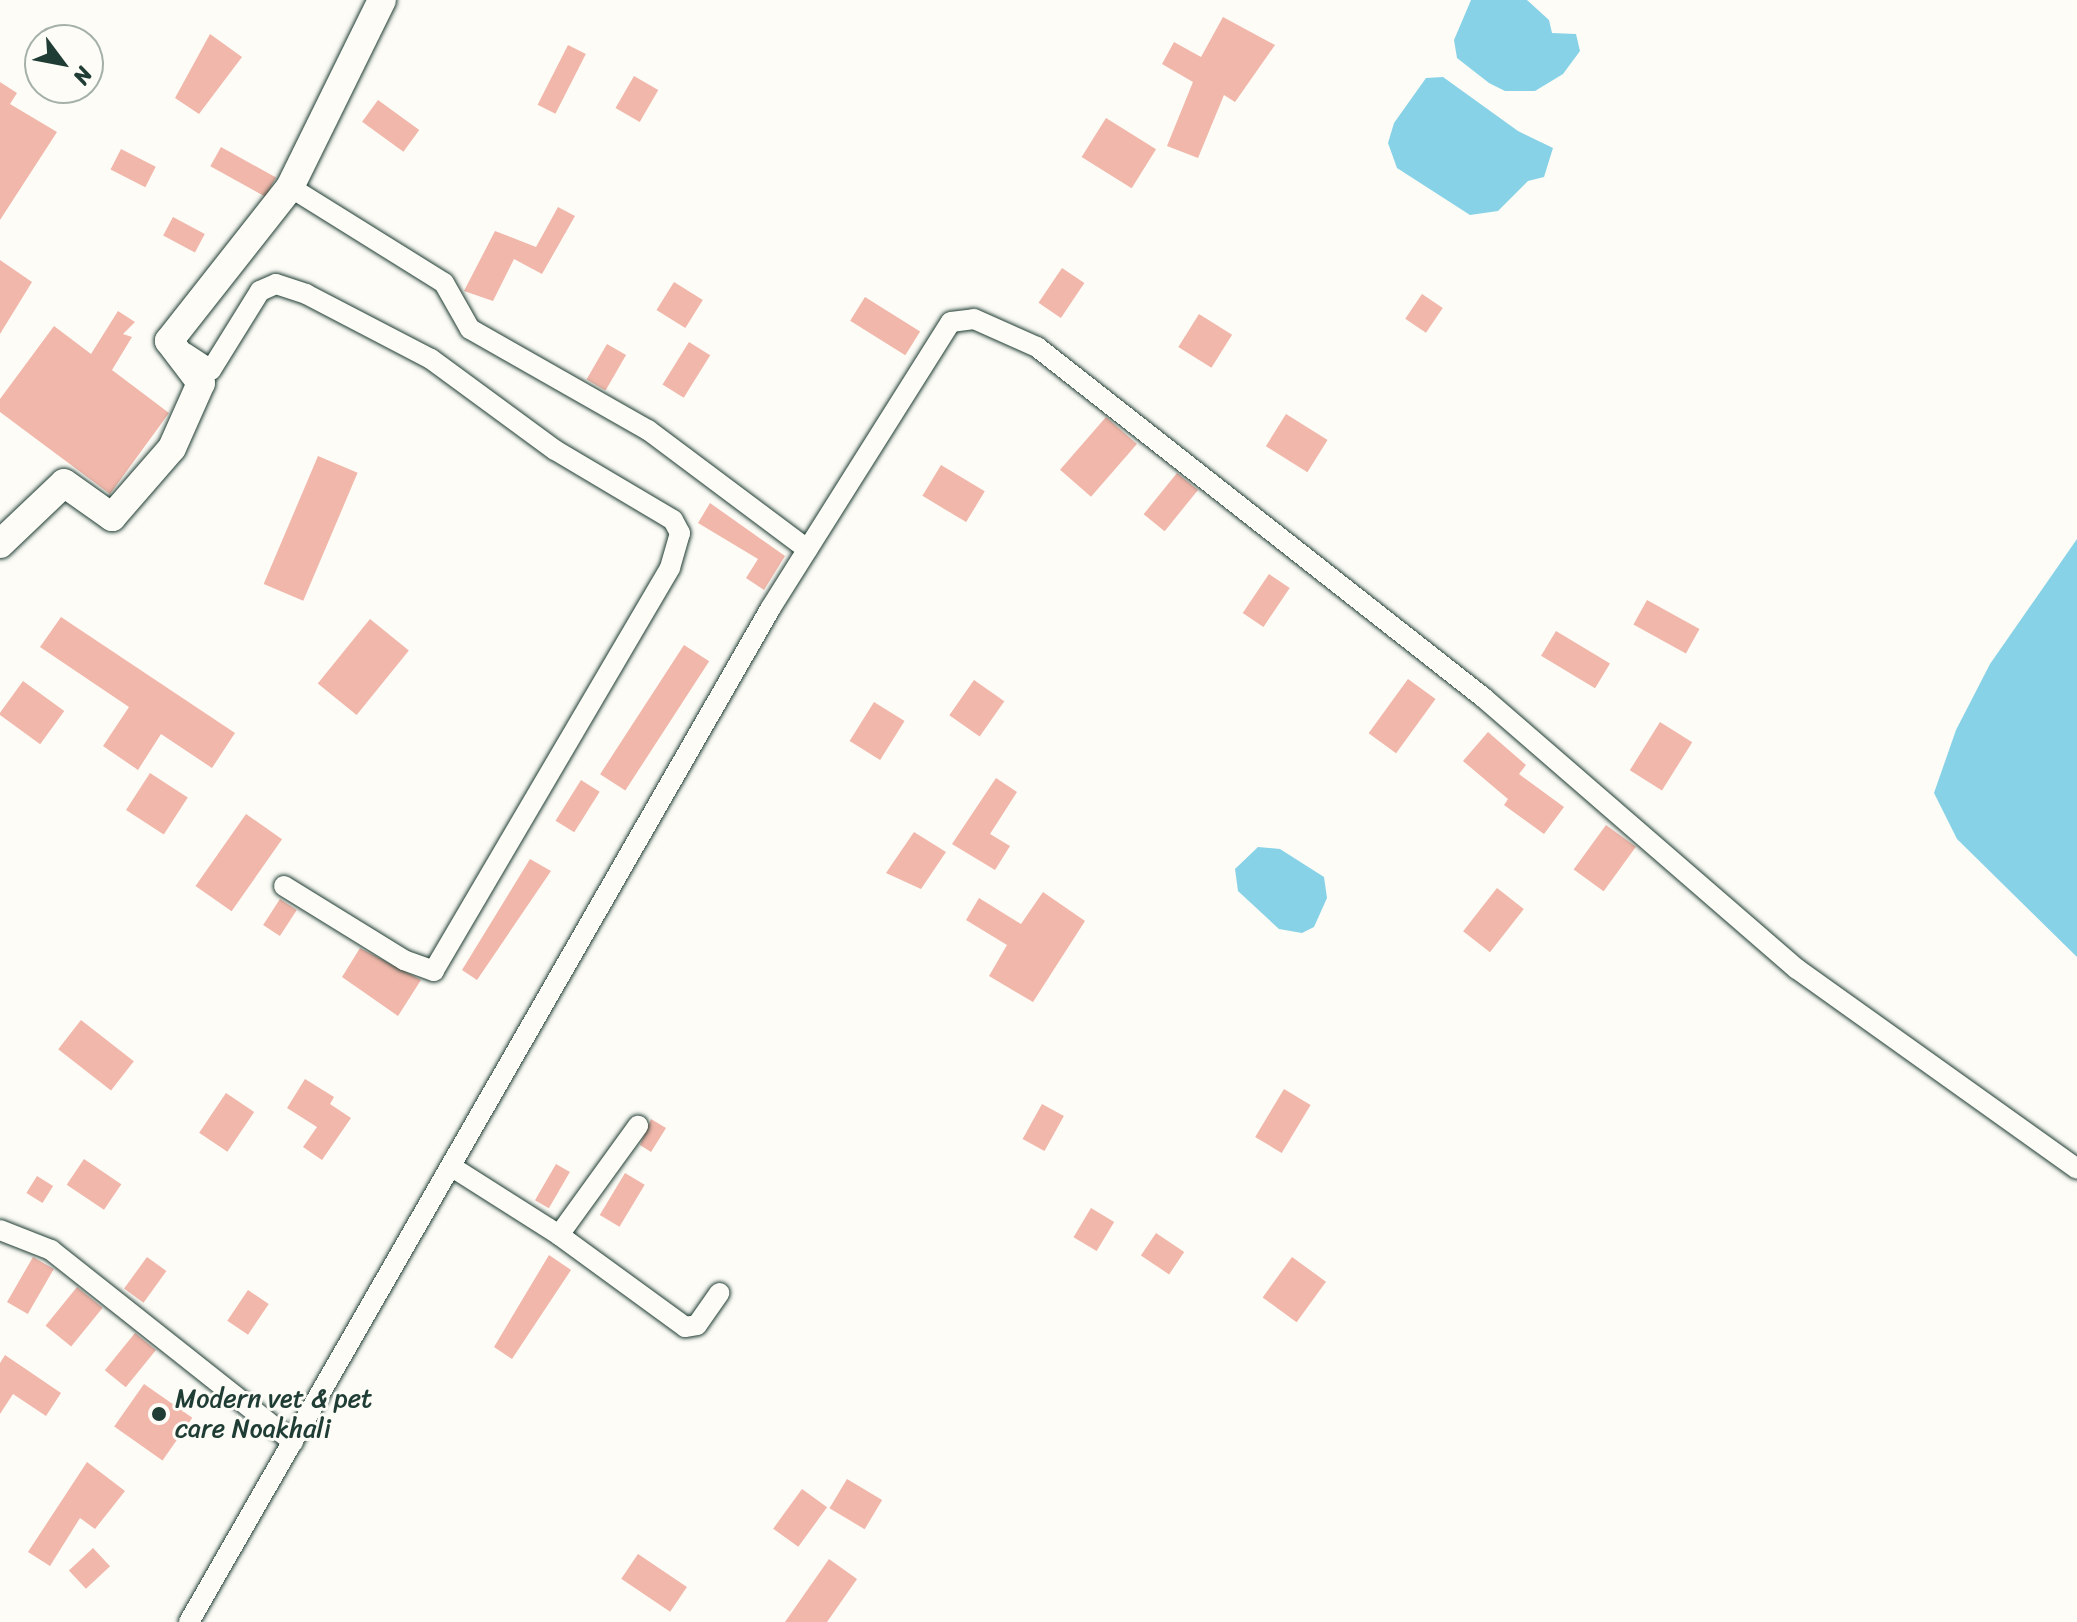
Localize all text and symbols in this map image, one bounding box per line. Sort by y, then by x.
north arrow [24,24,104,104]
text: N [63,59,104,93]
place label: Modern vet & pet care Noakhali [175,1383,373,1444]
marker: Modern vet & pet care Noakhali [150,1405,168,1423]

